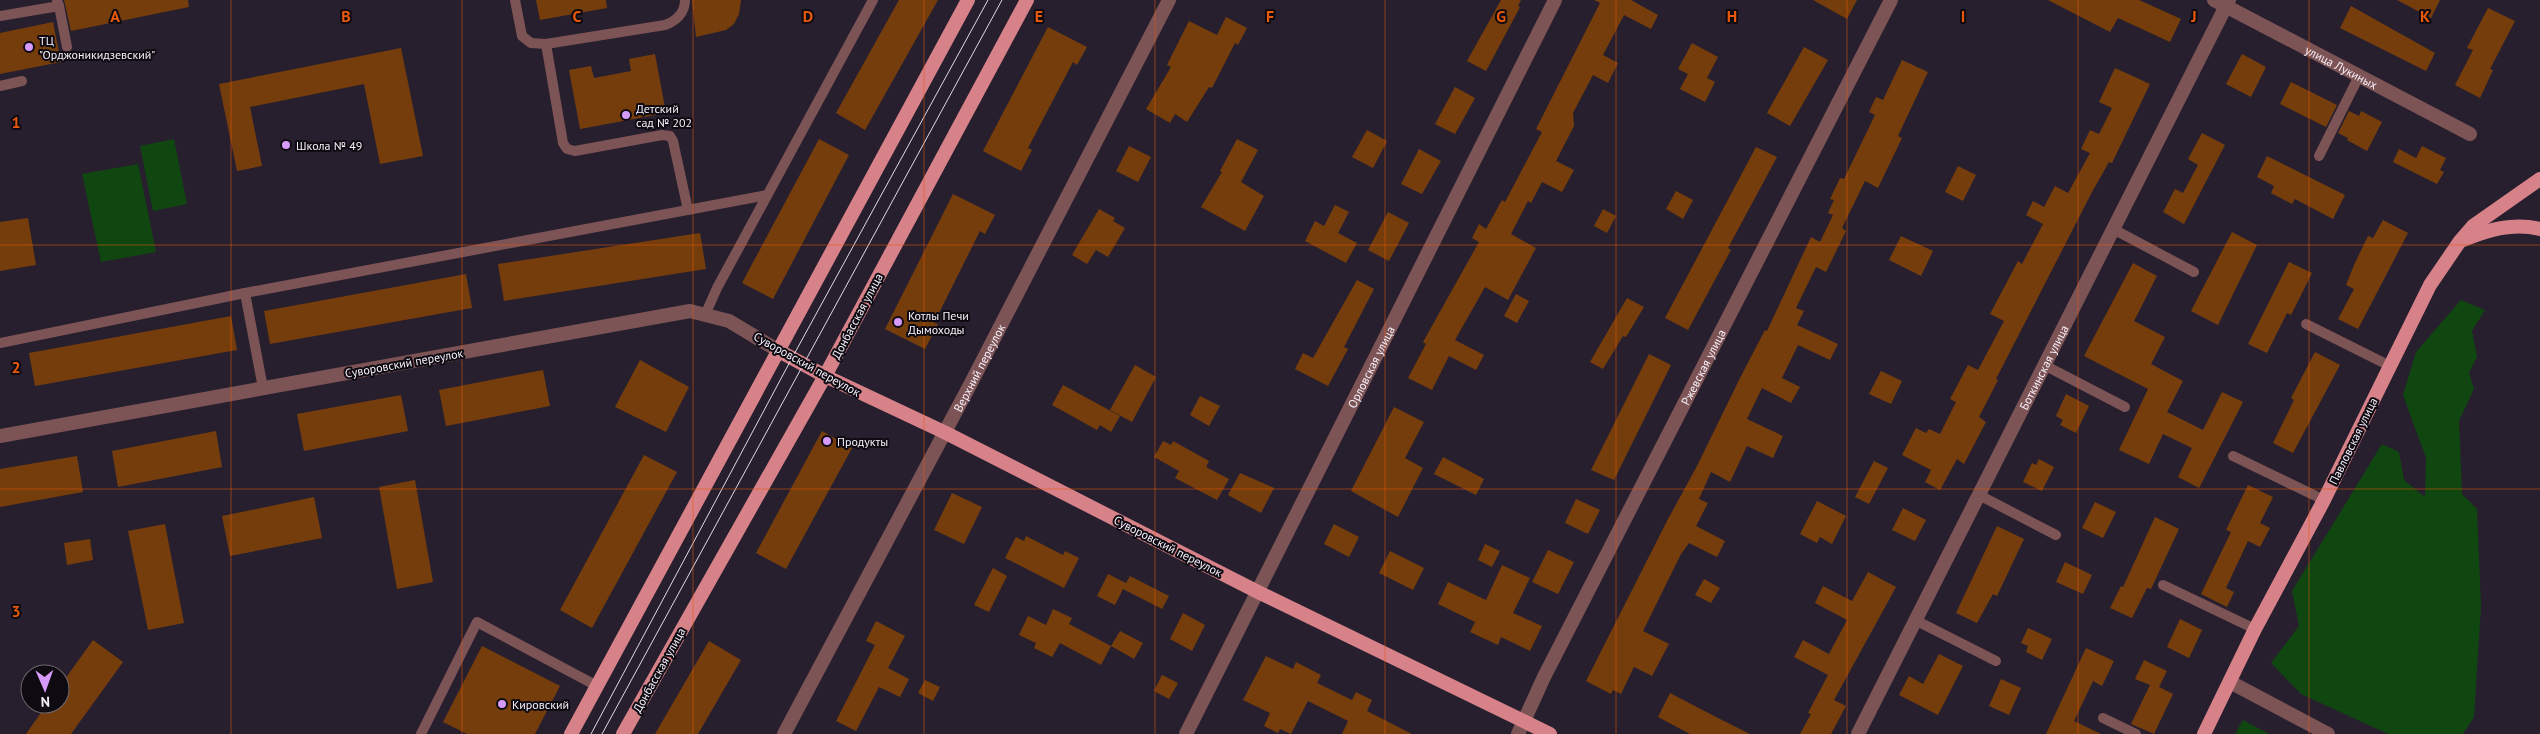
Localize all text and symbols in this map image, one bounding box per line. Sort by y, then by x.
text: A [110,6,120,26]
text: B [341,6,351,26]
text: C [573,6,582,26]
text: D [803,6,813,26]
text: E [1035,6,1043,26]
text: F [1266,6,1274,26]
text: G [1496,6,1506,26]
text: H [1727,6,1737,26]
text: I [1961,6,1965,26]
text: J [2190,6,2197,26]
text: K [2420,6,2430,26]
place label: ТЦ "Орджоникидзевский" [39,33,155,62]
marker: ТЦ "Орджоникидзевский" [23,41,35,53]
street label: улица Лукиных [2303,42,2380,92]
place label: Детский сад № 202 [636,101,692,130]
marker: Детский сад № 202 [620,109,632,121]
text: 1 [11,112,21,132]
place label: Школа № 49 [296,138,362,153]
marker: Школа № 49 [280,139,292,151]
street label: Донбасская улица [828,271,886,361]
place label: Котлы Печи Дымоходы [908,308,969,337]
marker: Котлы Печи Дымоходы [892,316,904,328]
street label: Верхний переулок [950,321,1008,414]
street label: Боткинская улица [2016,322,2071,412]
street label: Орловская улица [1344,323,1397,410]
street label: Ржевская улица [1677,326,1729,407]
street label: Суворовский переулок [751,328,863,400]
street label: Суворовский переулок [344,345,464,381]
text: 2 [11,357,21,377]
street label: Павловская улица [2325,395,2381,487]
place label: Продукты [837,434,888,449]
marker: Продукты [821,435,833,447]
street label: Суворовский переулок [1111,512,1225,580]
text: 3 [11,601,21,621]
street label: Донбасская улица [629,625,689,715]
north arrow [20,664,70,714]
text: N [41,693,50,711]
place label: Кировский [512,697,569,712]
marker: Кировский [496,698,508,710]

